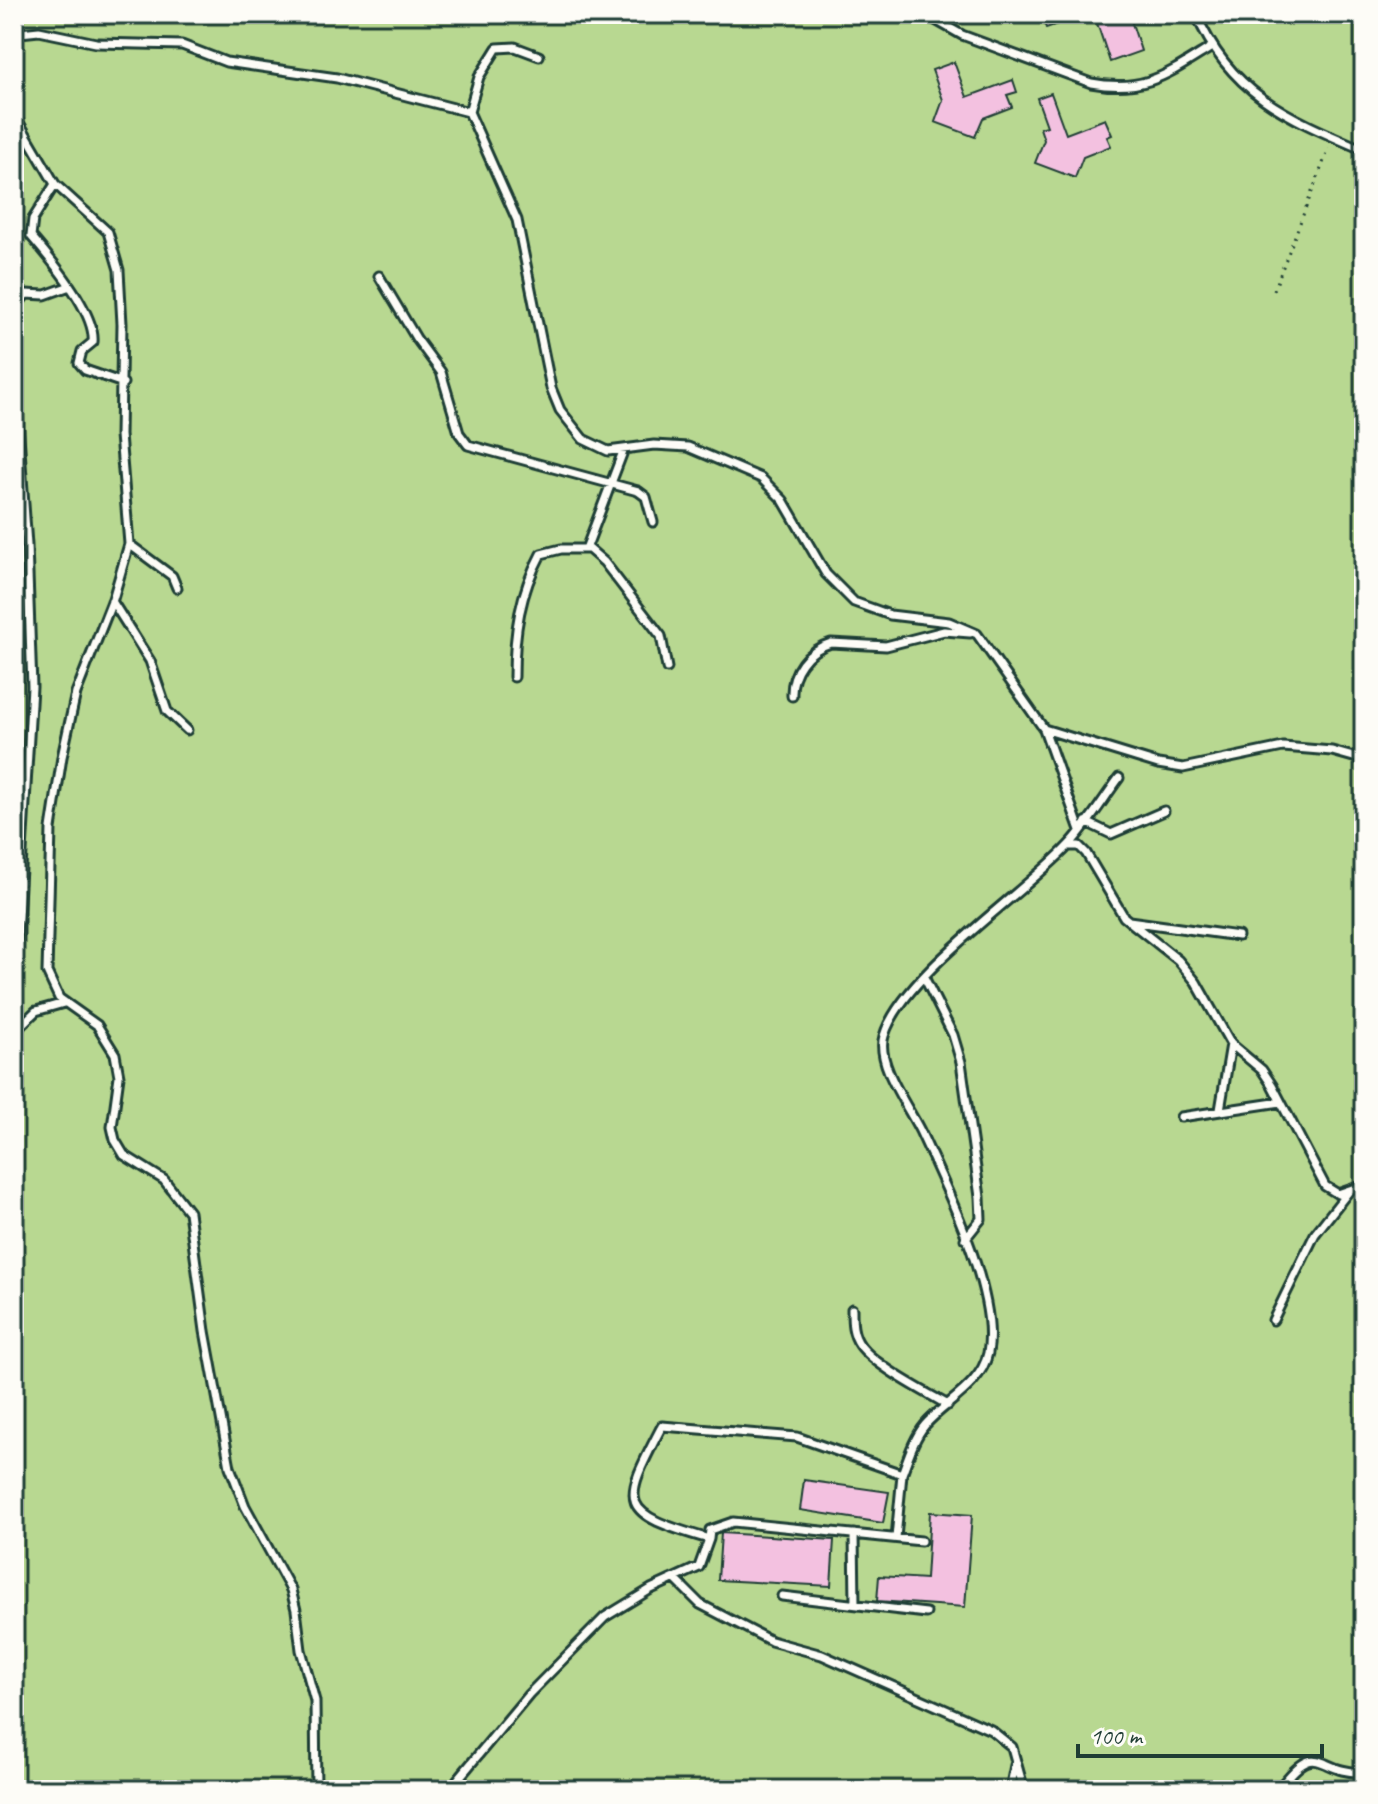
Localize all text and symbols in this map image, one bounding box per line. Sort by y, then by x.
scale bar [1078,1708,1322,1758]
text: 100 m [1090,1721,1144,1751]

